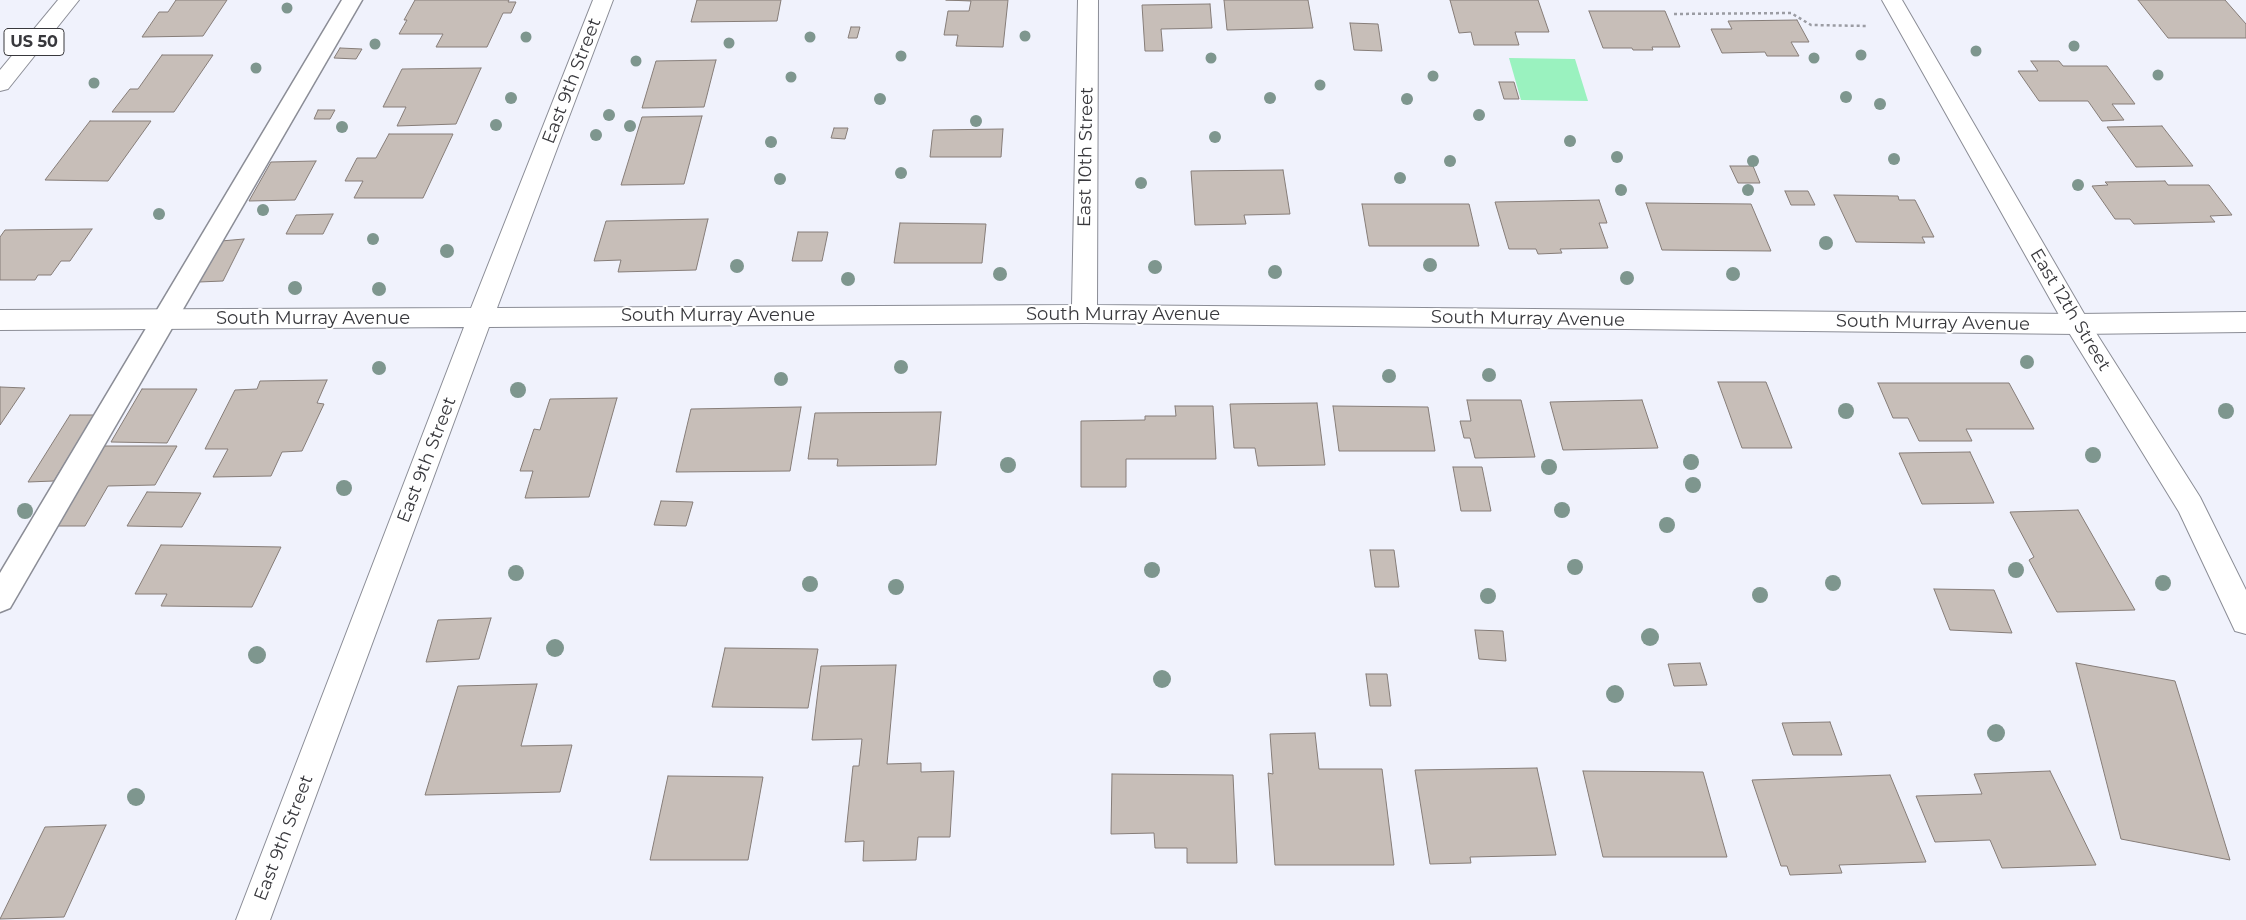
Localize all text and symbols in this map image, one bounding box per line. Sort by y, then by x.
street label: East 9th Street [538,15,606,147]
road number: US 50 [4,28,64,56]
street label: East 10th Street [1074,87,1098,227]
street label: East 12th Street [2025,245,2115,375]
street label: South Murray Avenue [1026,304,1220,326]
street label: South Murray Avenue [621,305,815,327]
street label: South Murray Avenue [1431,307,1625,331]
street label: South Murray Avenue [216,308,410,330]
street label: South Murray Avenue [1836,311,2030,335]
street label: East 9th Street [393,394,461,526]
street label: East 9th Street [250,772,318,904]

